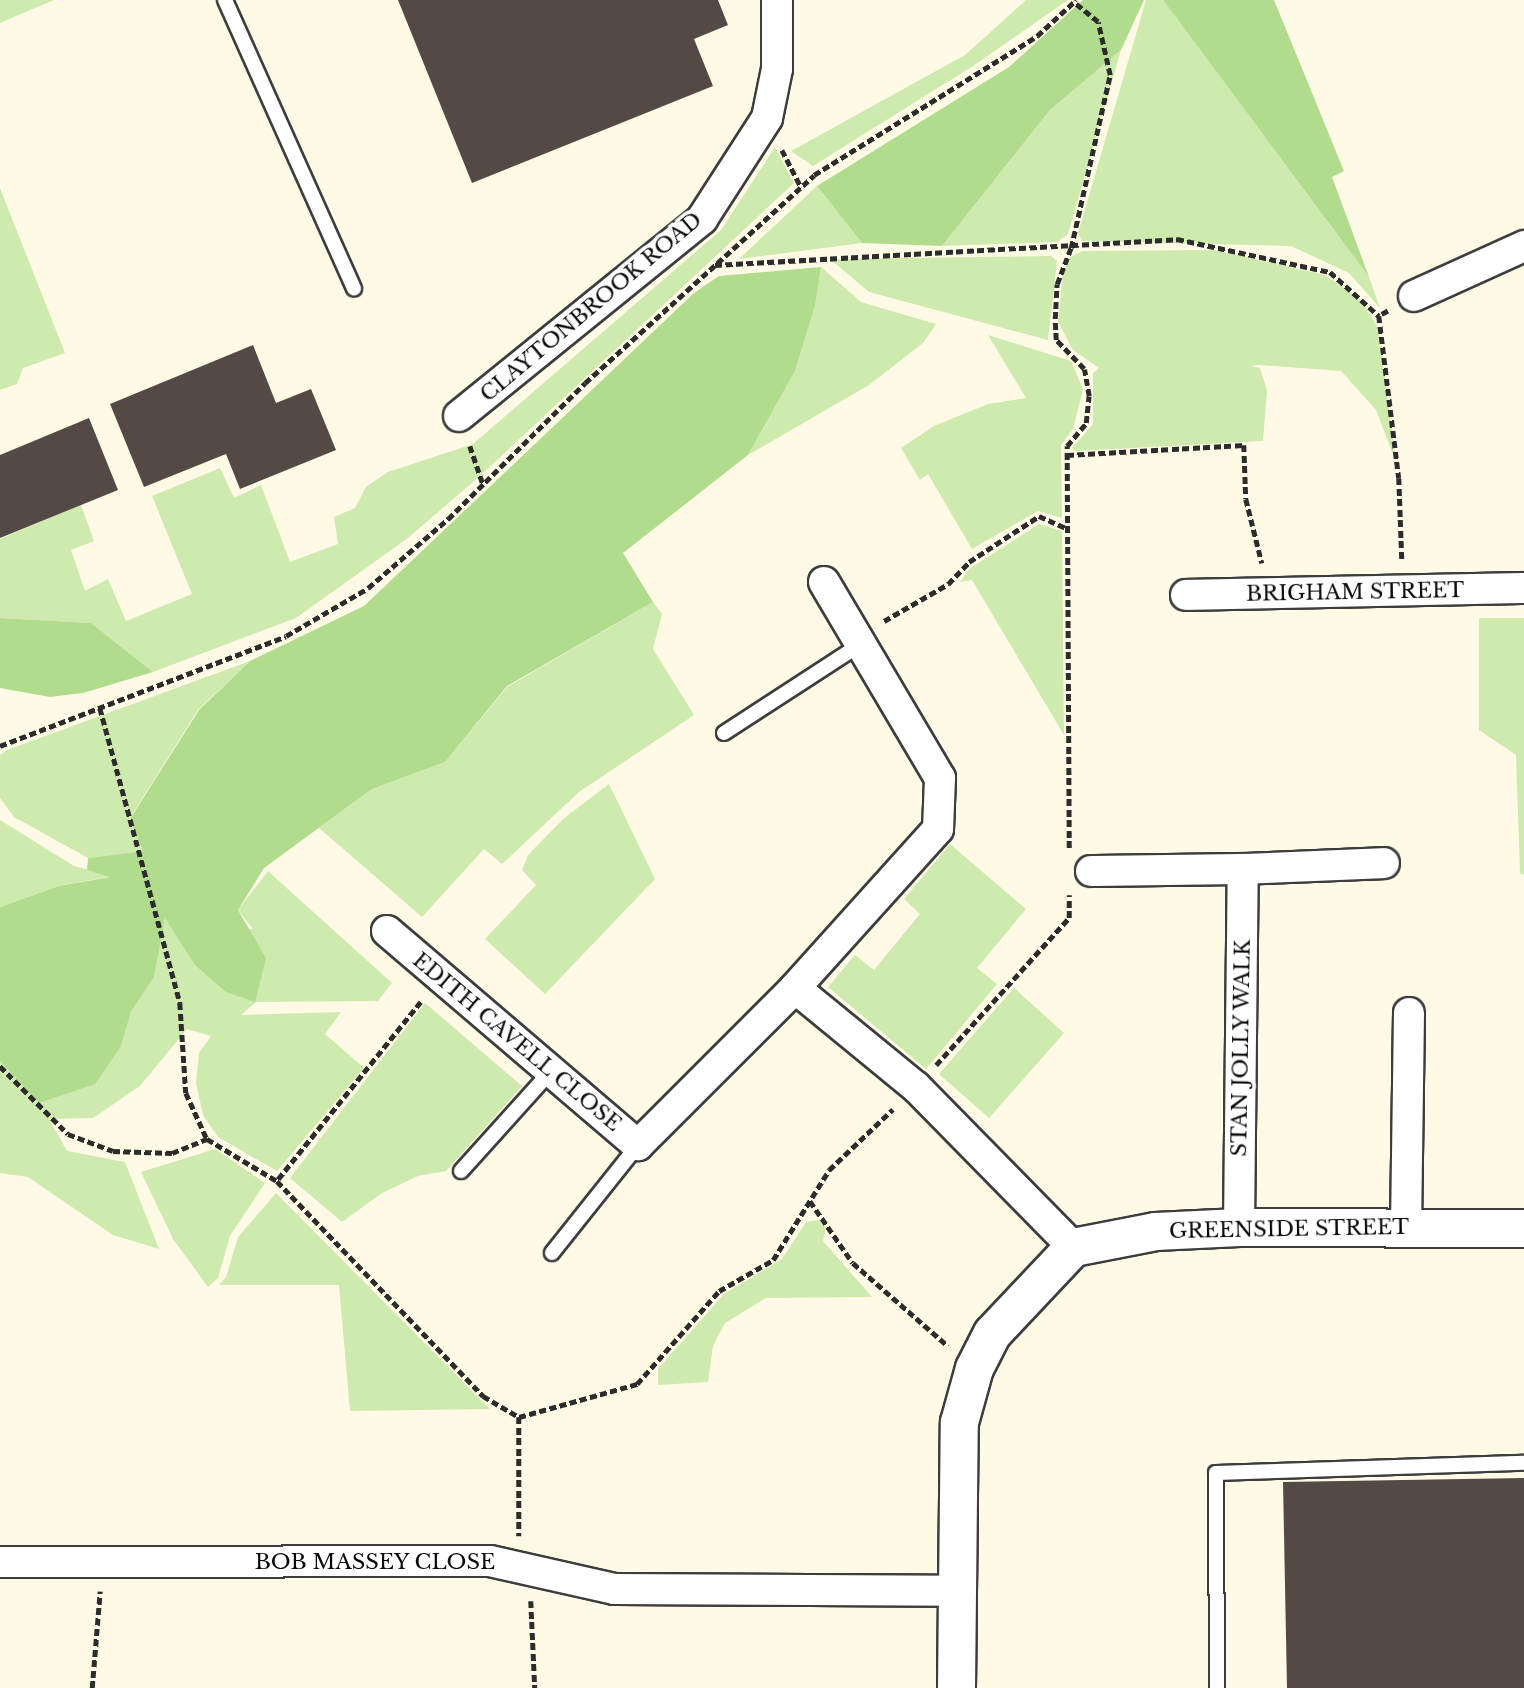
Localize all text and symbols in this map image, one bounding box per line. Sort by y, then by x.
street label: CLAYTONBROOK ROAD [475,207,707,407]
street label: BRIGHAM STREET [1246,577,1464,607]
street label: STAN JOLLY WALK [1226,938,1256,1158]
street label: EDITH CAVELL CLOSE [407,947,627,1137]
street label: GREENSIDE STREET [1169,1214,1409,1244]
street label: BOB MASSEY CLOSE [254,1549,496,1575]

